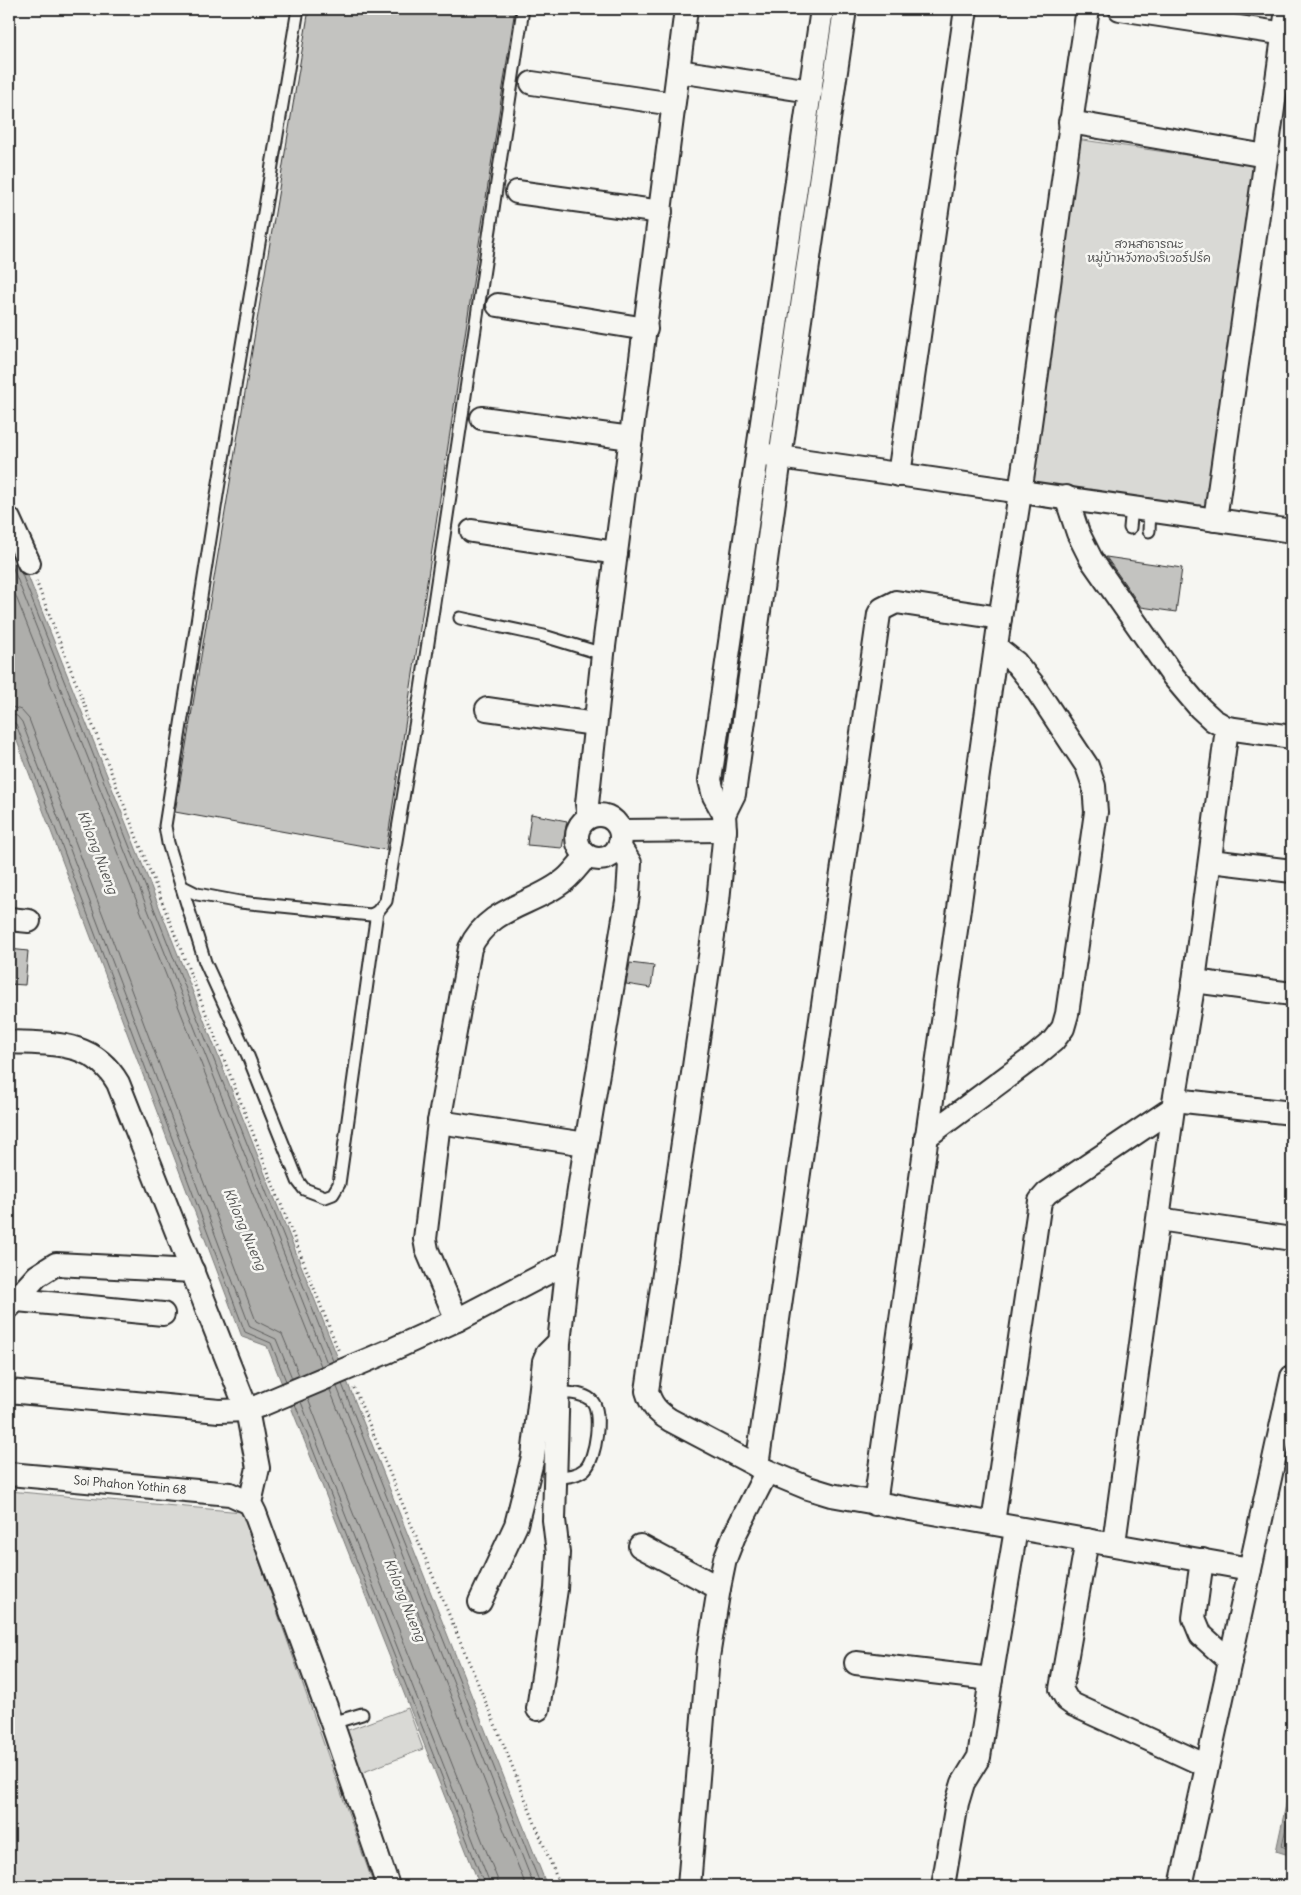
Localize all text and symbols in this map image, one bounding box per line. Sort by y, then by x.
park label: สวนสาธารณะ หมู่บ้านวังทองริเวอร์ปร์ค [1087,236,1211,267]
water label: Khlong Nueng [74,808,123,897]
water label: Khlong Nueng [219,1185,271,1274]
street label: Soi Phahon Yothin 68 [73,1472,187,1497]
water label: Khlong Nueng [380,1556,430,1645]

